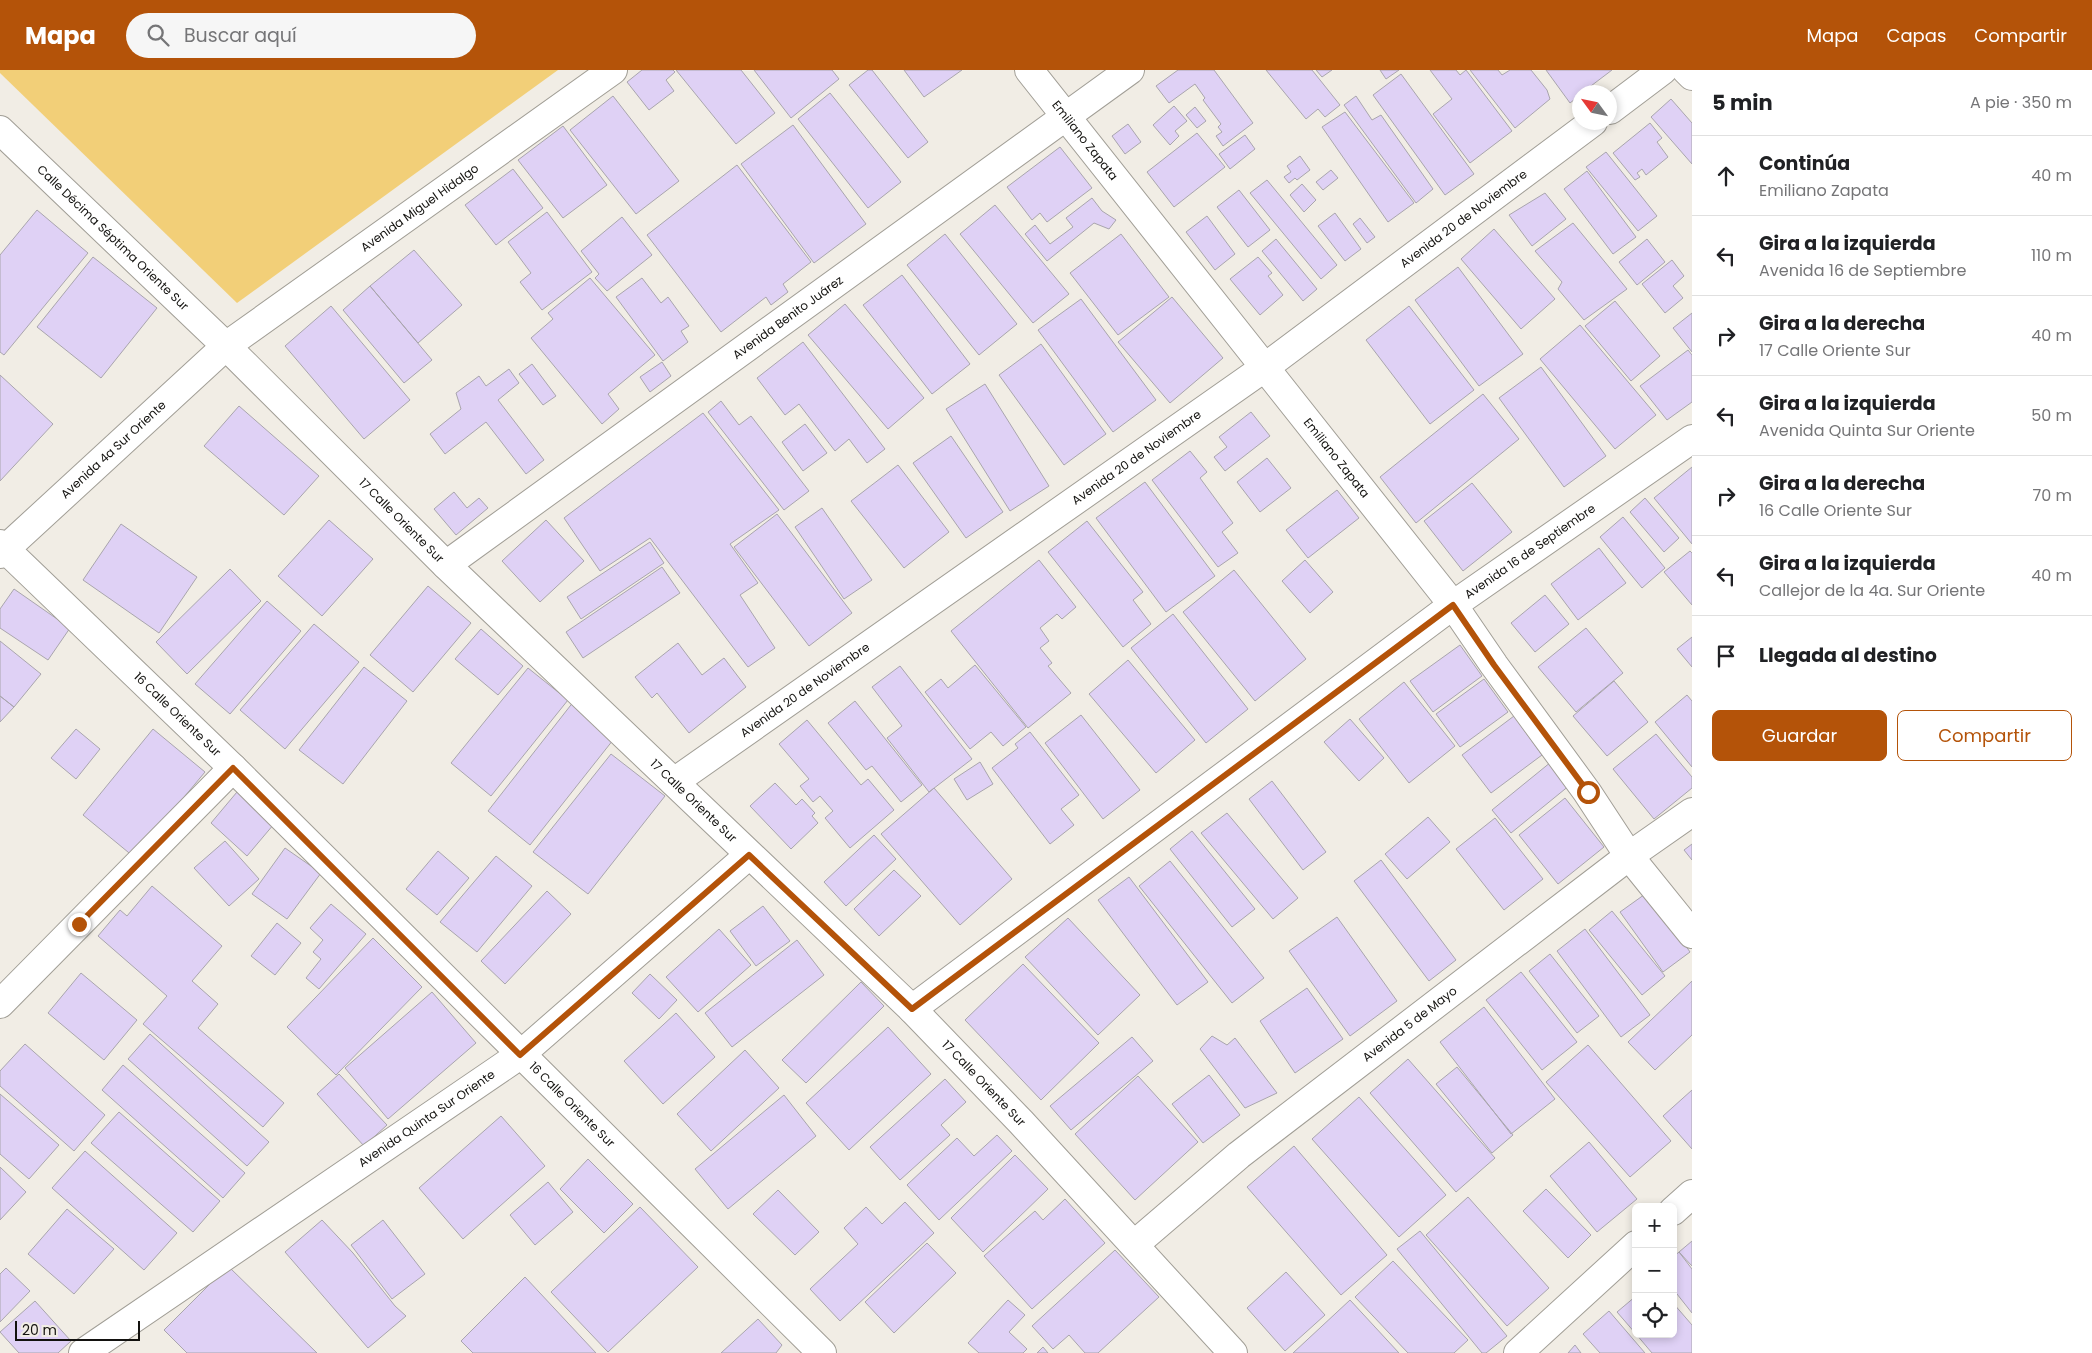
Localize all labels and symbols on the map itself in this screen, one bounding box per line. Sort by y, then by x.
north arrow [1572,85,1617,130]
street label: Emiliano Zapata [1048,97,1122,184]
street label: Avenida Miguel Hidalgo [357,159,482,255]
street label: Calle Décima Séptima Oriente Sur [34,161,193,314]
street label: Avenida 20 de Noviembre [1396,165,1530,271]
street label: Avenida Benito Juárez [729,271,846,363]
street label: Avenida 4a Sur Oriente [57,397,169,502]
street label: Avenida 20 de Noviembre [1068,406,1204,508]
street label: Emiliano Zapata [1300,414,1374,501]
street label: 17 Calle Oriente Sur [355,474,448,567]
street label: Avenida 16 de Septiembre [1461,500,1599,602]
street label: Avenida 20 de Noviembre [737,638,873,741]
street label: 16 Calle Oriente Sur [130,668,225,760]
street label: 17 Calle Oriente Sur [647,755,741,846]
route start [1577,781,1600,804]
route end [68,913,91,936]
street label: Avenida 5 de Mayo [1359,982,1460,1065]
street label: 17 Calle Oriente Sur [938,1036,1030,1130]
street label: 16 Calle Oriente Sur [526,1058,619,1151]
street label: Avenida Quinta Sur Oriente [355,1066,498,1171]
scale bar [15,1318,140,1341]

